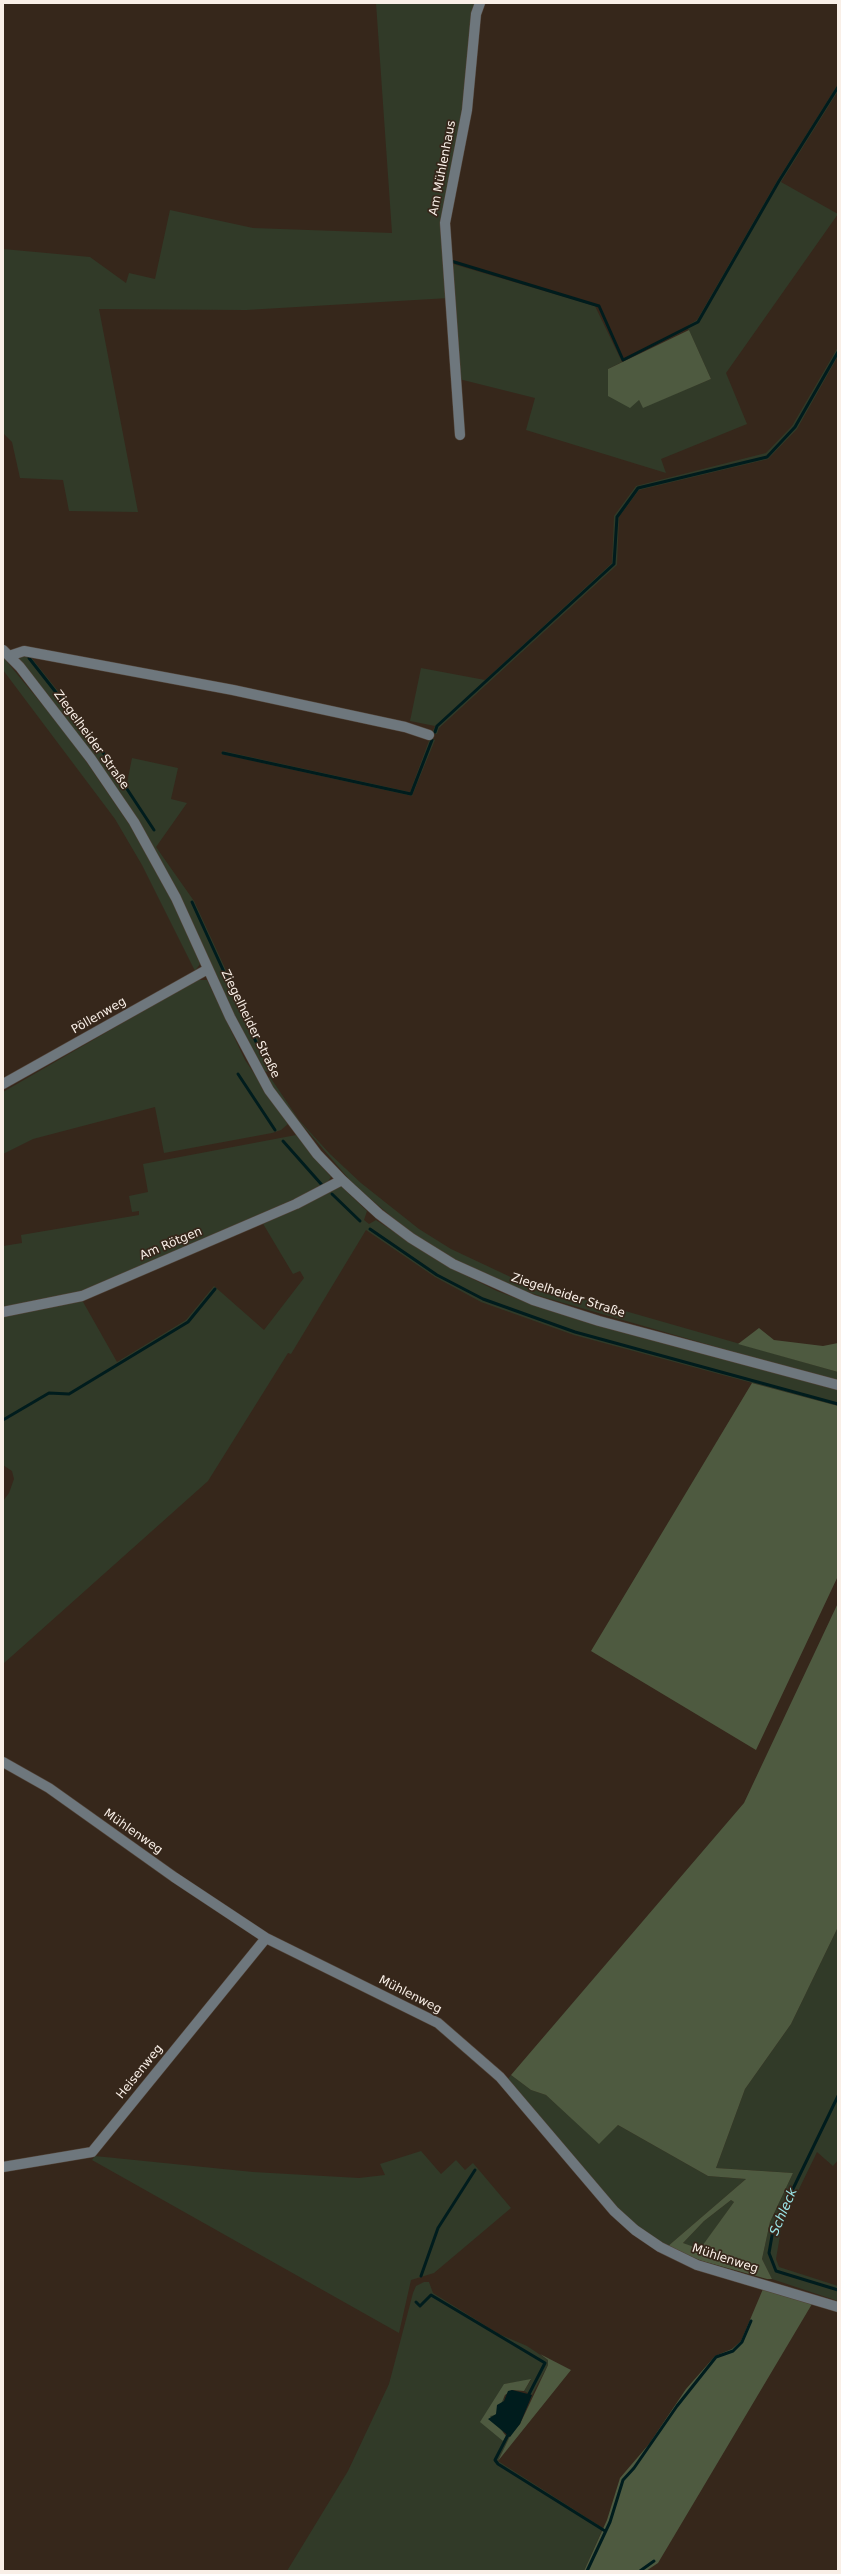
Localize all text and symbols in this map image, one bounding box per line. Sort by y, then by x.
street label: Am Mühlenhaus [427,119,459,217]
street label: Ziegelheider Straße [50,688,132,792]
street label: Ziegelheider Straße [217,967,283,1081]
street label: Pöllenweg [69,995,129,1037]
street label: Am Rötgen [138,1224,204,1264]
street label: Ziegelheider Straße [509,1271,627,1321]
street label: Mühlenweg [101,1806,165,1858]
street label: Mühlenweg [376,1973,444,2017]
street label: Heisenweg [114,2042,166,2102]
water label: Schleck [767,2186,801,2238]
street label: Mühlenweg [690,2242,760,2276]

